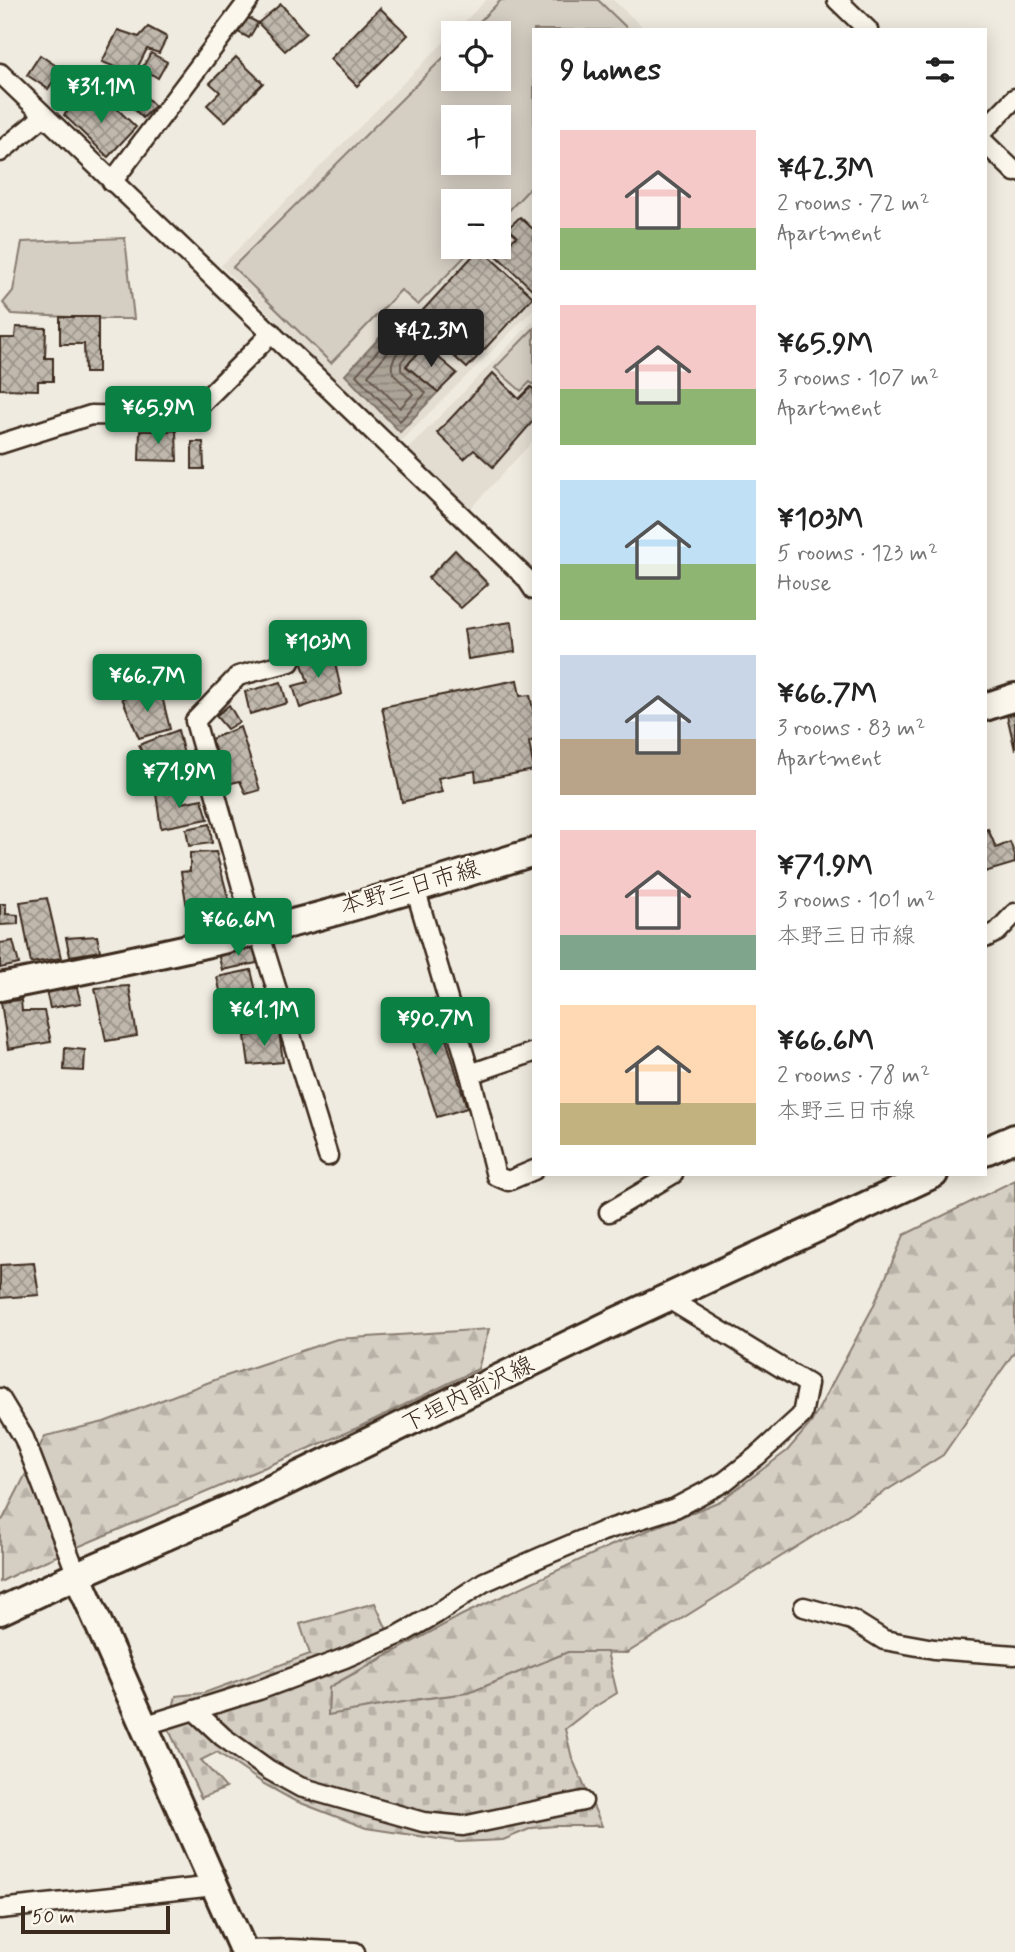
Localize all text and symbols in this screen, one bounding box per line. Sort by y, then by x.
map controls [441,21,511,259]
button: locate [441,21,511,91]
text: 9 homes [560,51,661,90]
icon: filters [921,51,959,89]
pin: ¥31.1M [44,66,158,125]
text: ¥31.1M [67,73,135,103]
button: + [441,105,511,175]
text: ¥42.3M [777,150,874,189]
icon: home [616,158,700,242]
button: − [441,189,511,259]
text: 2 rooms · 72 m² [777,189,930,219]
text: Apartment [777,219,882,249]
pin: ¥42.3M [374,310,488,369]
text: ¥42.3M [394,317,468,347]
text: ¥65.9M [777,325,873,364]
icon: home [616,333,700,417]
text: 3 rooms · 107 m² [777,364,939,394]
pin: ¥65.9M [101,386,215,446]
text: ¥65.9M [121,394,195,424]
text: Apartment [777,394,882,424]
text: ¥103M [777,500,863,539]
icon: home [616,508,700,592]
text: 5 rooms · 123 m² [777,539,938,569]
text: House [777,569,831,599]
pin: ¥103M [269,620,367,680]
text: ¥103M [285,628,351,658]
pin: ¥66.7M [90,654,204,714]
text: ¥66.7M [109,662,185,692]
text: ¥66.7M [777,675,877,714]
icon: home [616,683,700,767]
text: 3 rooms · 83 m² [777,714,925,744]
text: Apartment [777,744,882,774]
pin: ¥71.9M [122,750,236,810]
text: ¥71.9M [142,758,216,788]
text: ¥71.9M [777,847,873,886]
street label: 本野三日市線 [337,853,483,923]
icon: home [616,858,700,942]
text: 3 rooms · 101 m² [777,886,935,916]
pin: ¥66.6M [181,898,295,958]
text: ¥66.6M [201,906,275,936]
text: 本野三日市線 [777,922,915,952]
pin: ¥61.1M [207,988,321,1048]
text: ¥61.1M [229,996,299,1026]
pin: ¥90.7M [378,998,492,1057]
text: ¥90.7M [397,1005,473,1035]
text: ¥66.6M [777,1022,874,1061]
icon: home [616,1033,700,1117]
text: 2 rooms · 78 m² [777,1061,930,1091]
text: 本野三日市線 [777,1097,915,1127]
street label: 下垣内前沢線 [396,1350,540,1440]
scale bar [21,1903,170,1935]
text: 50 m [32,1905,75,1930]

